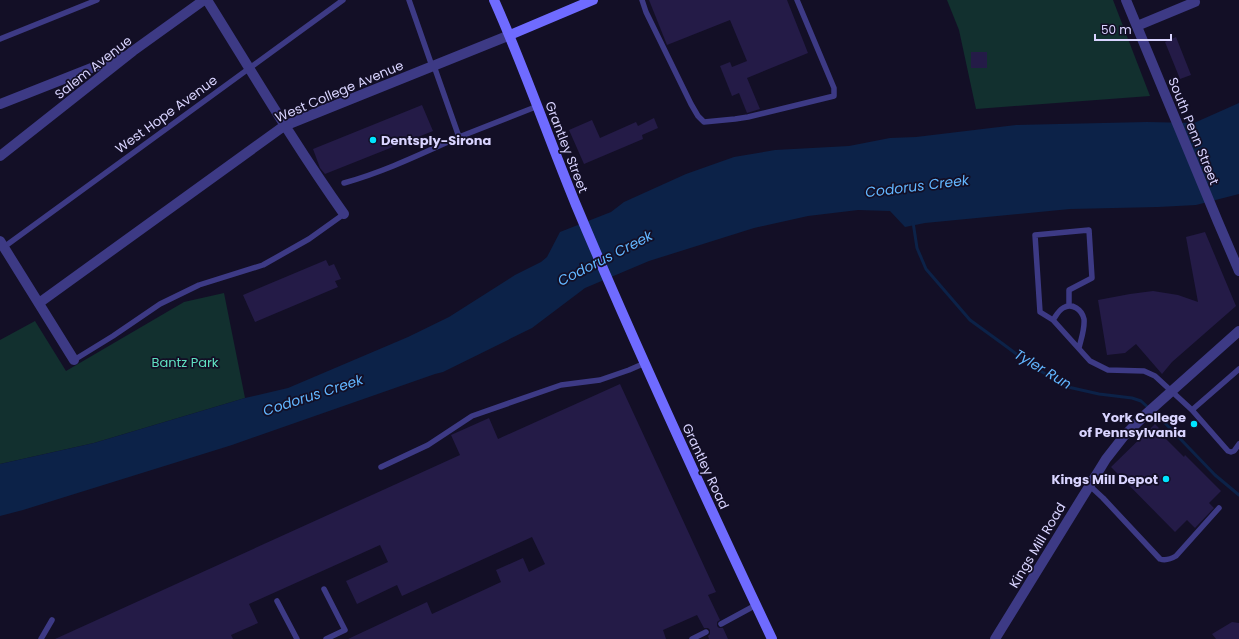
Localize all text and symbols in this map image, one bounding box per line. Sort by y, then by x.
scale bar [1095,16,1171,42]
text: 50 m [1101,21,1132,38]
street label: Salem Avenue [51,31,136,104]
street label: West College Avenue [272,56,406,127]
street label: West Hope Avenue [111,71,221,158]
street label: South Penn Street [1163,75,1224,188]
street label: Grantley Street [540,99,593,196]
place label: Dentsply-Sirona [381,131,492,150]
marker: Dentsply-Sirona [368,135,378,145]
water label: Codorus Creek [864,170,971,202]
water label: Codorus Creek [554,225,657,291]
water label: Tyler Run [1011,344,1075,394]
park label: Bantz Park [151,353,219,372]
water label: Codorus Creek [260,369,367,421]
place label: York College of Pennsylvania [1079,408,1186,442]
marker: York College of Pennsylvania [1189,419,1199,429]
street label: Grantley Road [677,420,734,512]
place label: Kings Mill Depot [1051,470,1158,489]
marker: Kings Mill Depot [1161,474,1171,484]
street label: Kings Mill Road [1004,499,1070,591]

